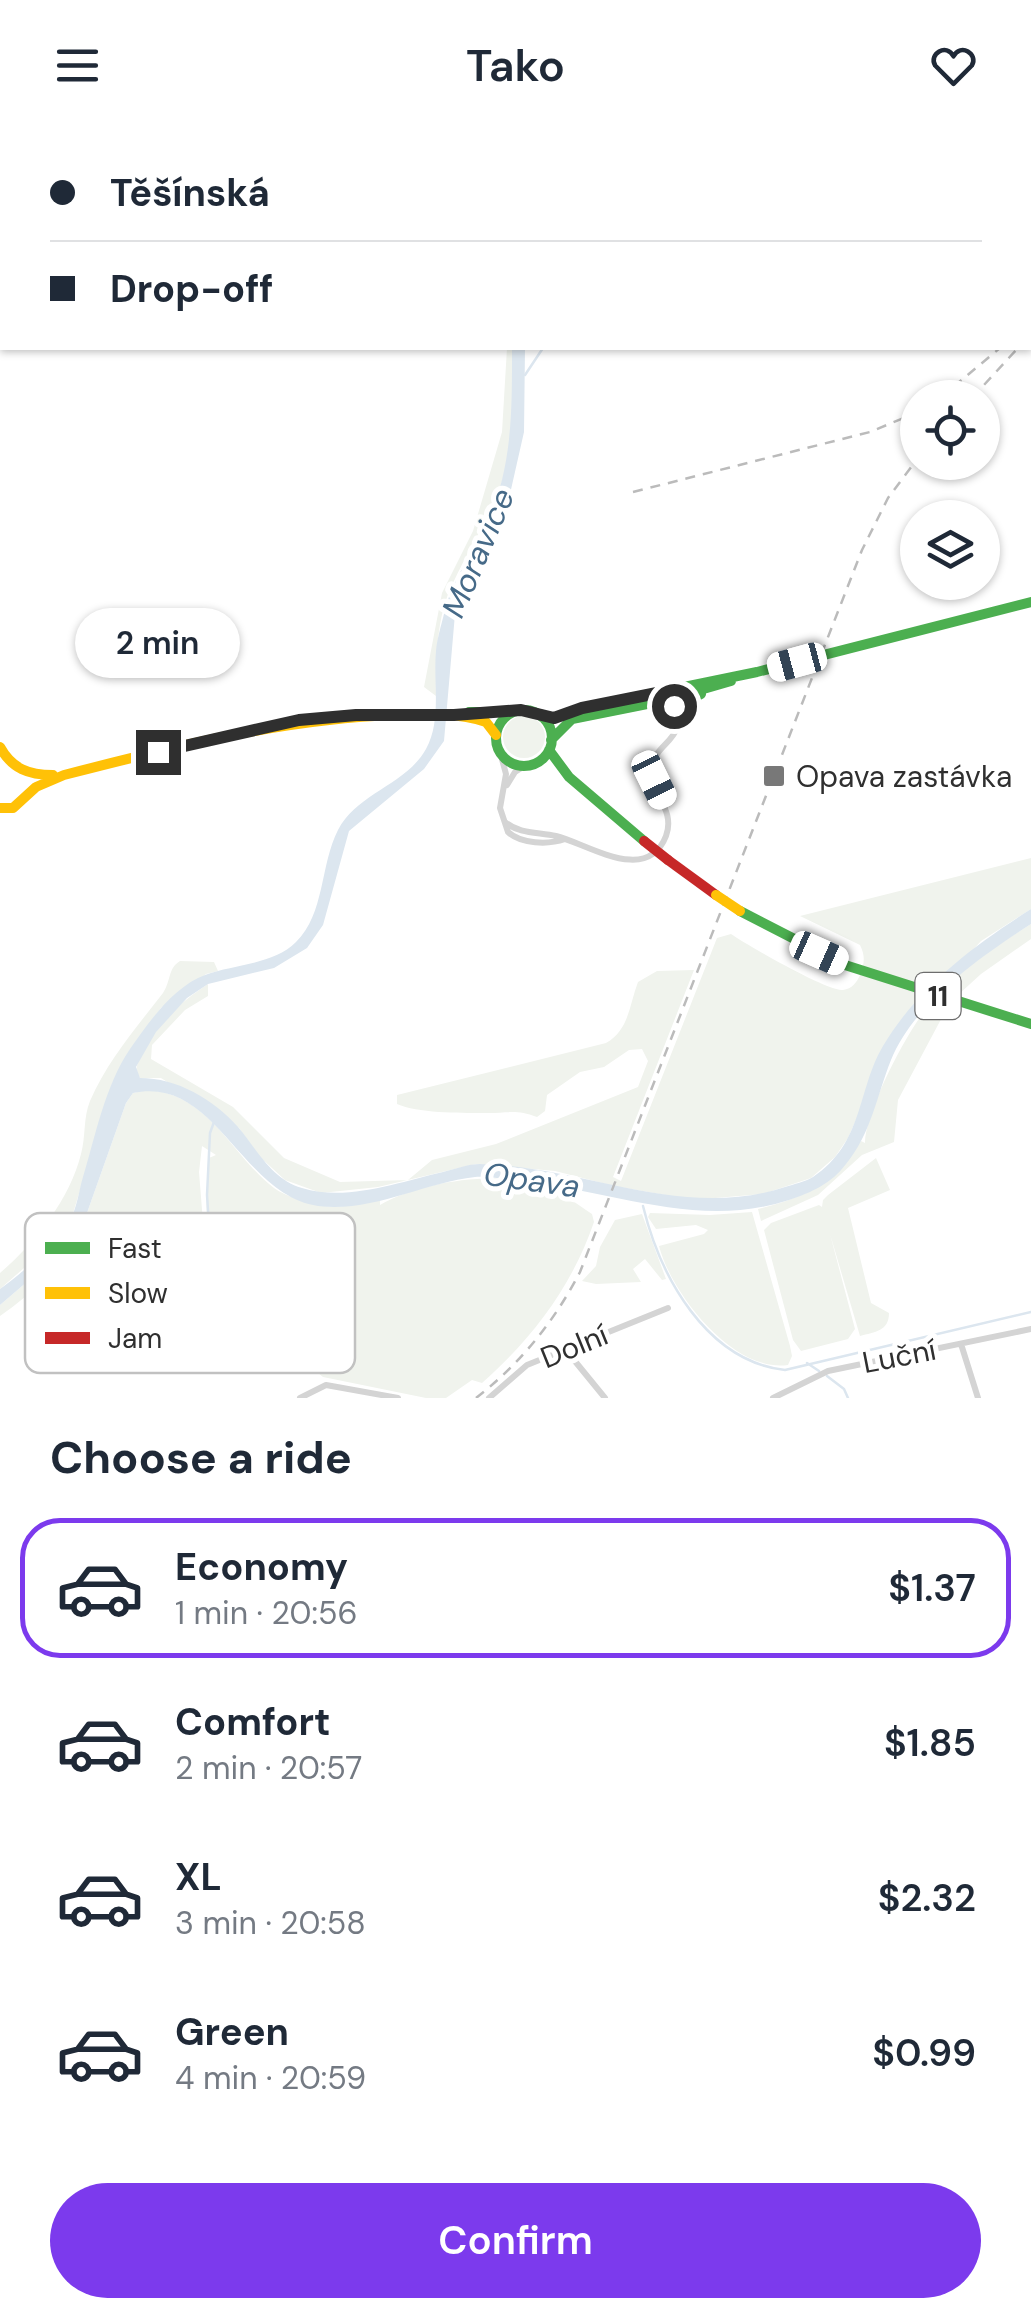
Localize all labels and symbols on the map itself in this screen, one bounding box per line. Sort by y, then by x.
water label: Moravice [432,482,524,624]
callout: 2 min [76,607,240,677]
car [764,640,830,684]
route start [652,684,697,729]
route end [136,730,181,775]
car [627,746,681,814]
place label: Opava zastávka [796,757,1012,796]
marker: Opava zastávka [761,763,787,789]
car [785,927,853,979]
road number: 11 [916,973,960,1019]
water label: Opava [481,1152,583,1208]
legend [25,1213,355,1373]
text: Fast [108,1230,162,1267]
text: Slow [108,1275,168,1312]
street label: Dolní [535,1315,614,1377]
text: Jam [108,1320,162,1357]
street label: Luční [859,1330,939,1382]

